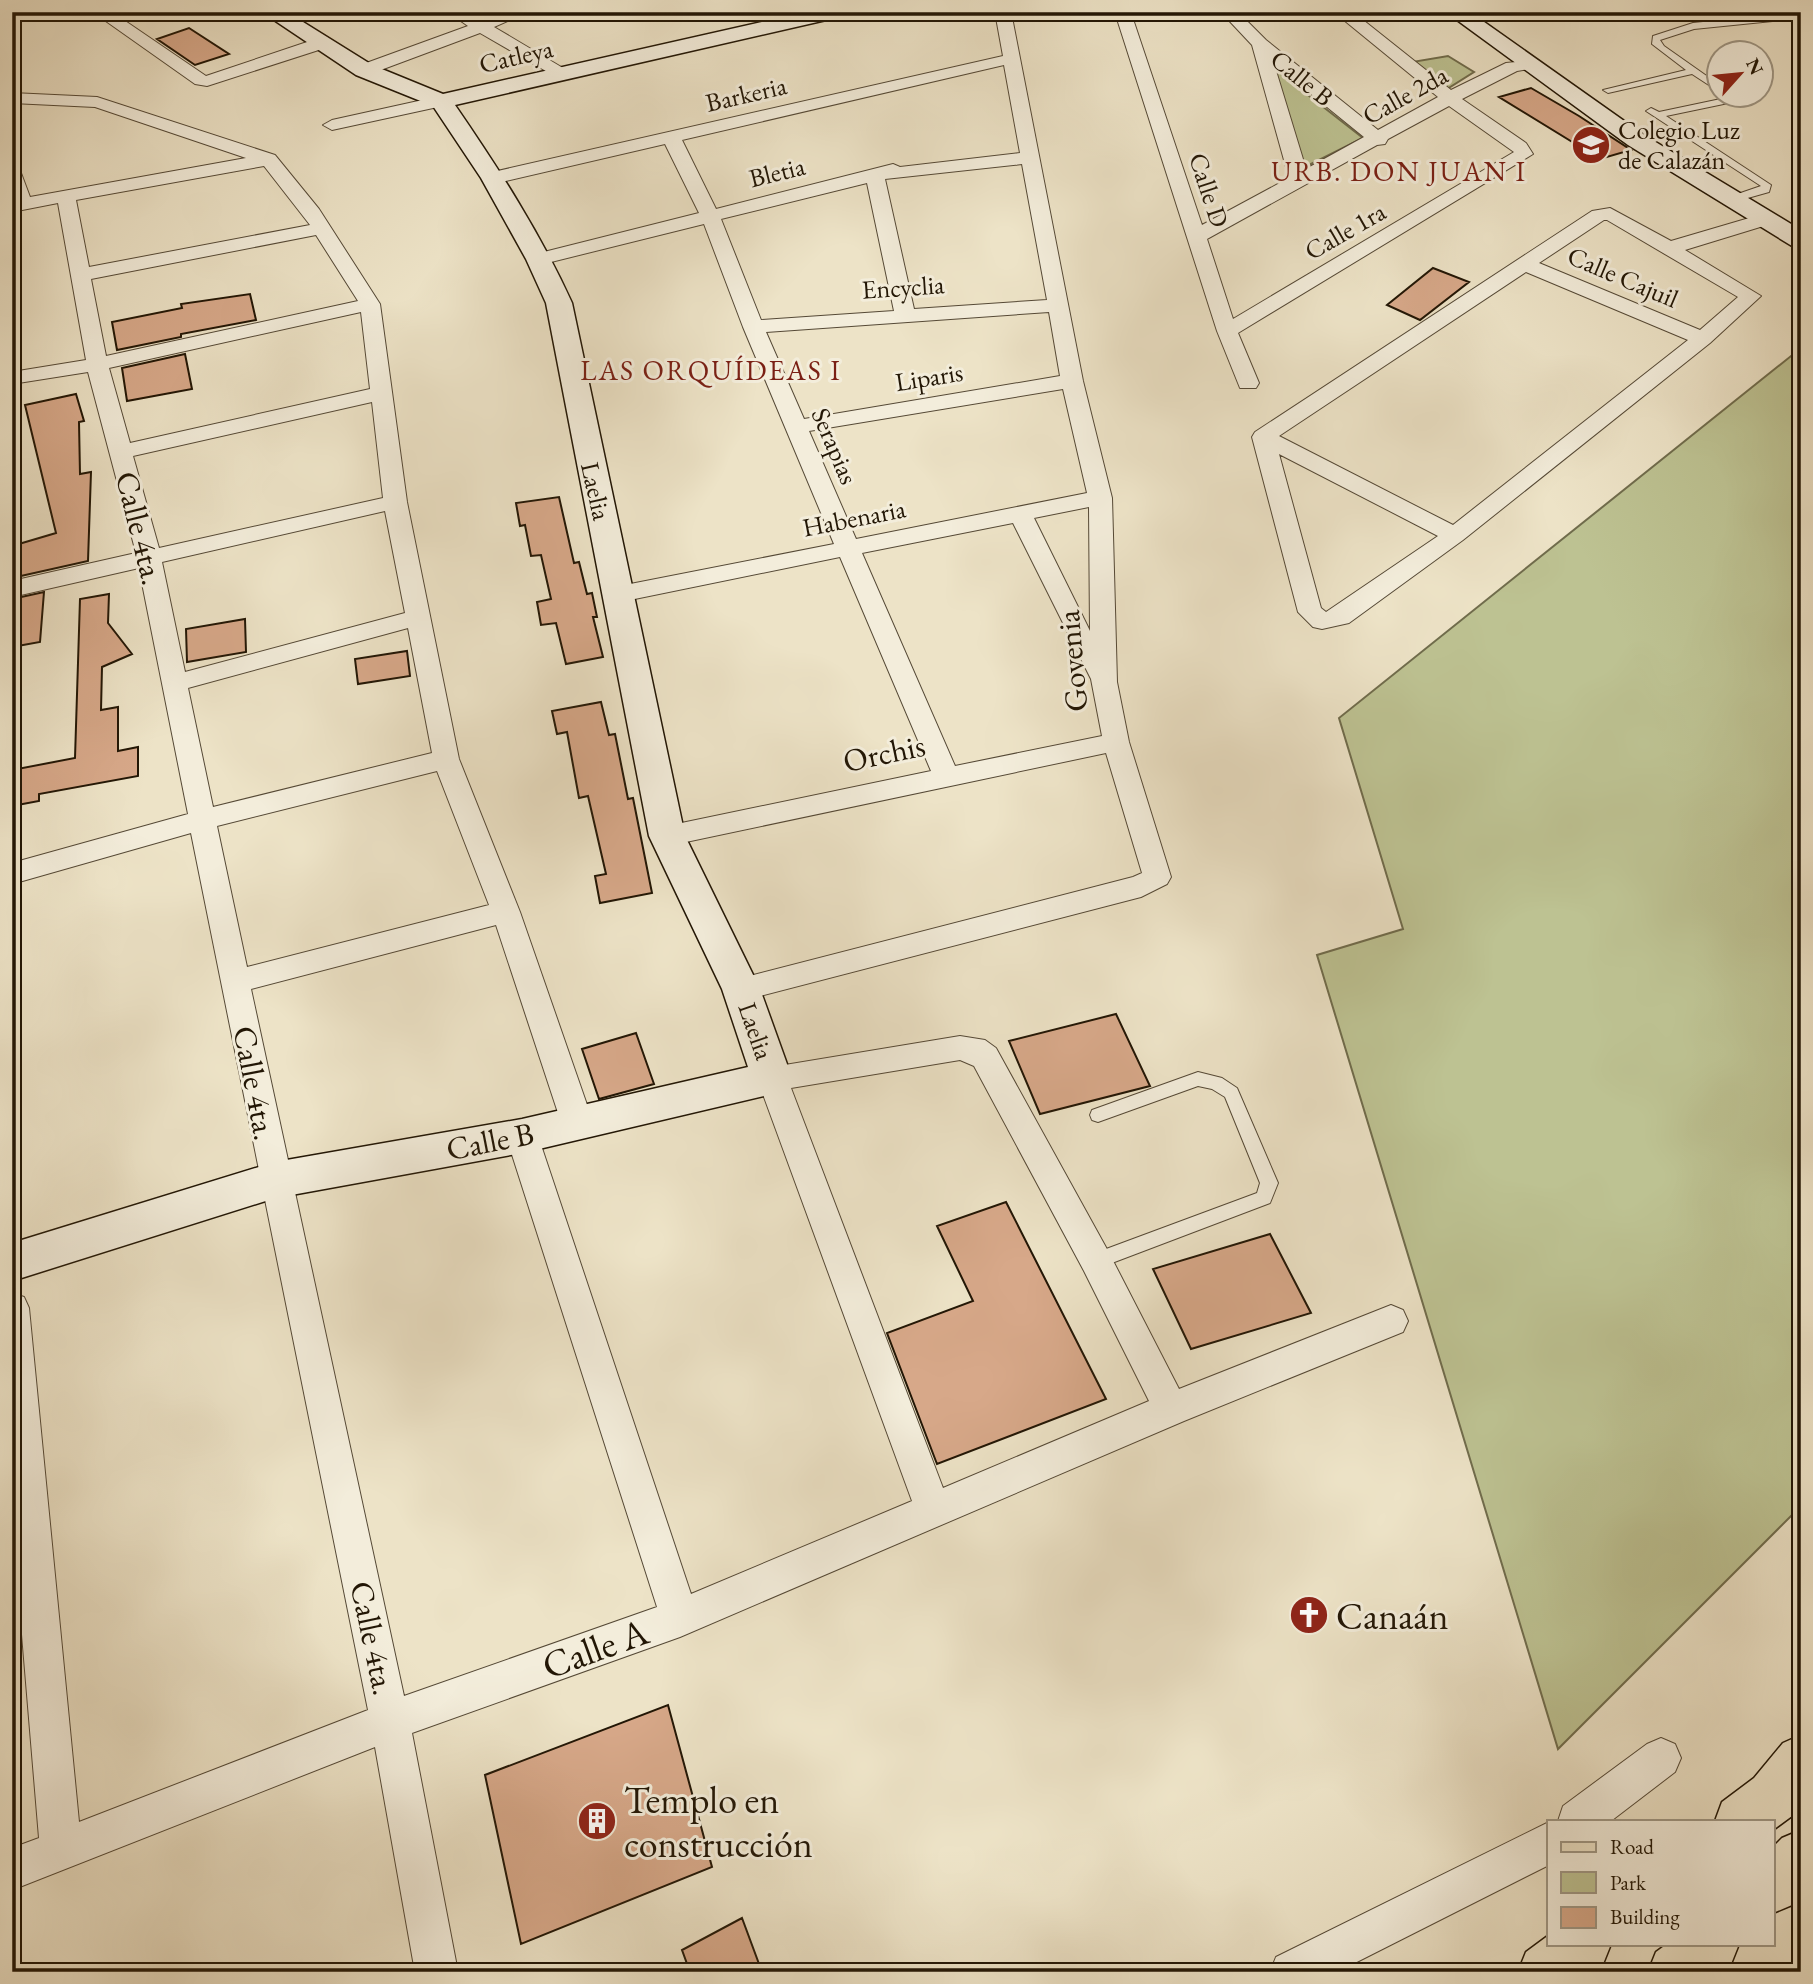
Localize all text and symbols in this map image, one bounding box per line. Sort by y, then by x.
street label: Catleya [476,31,557,81]
north arrow [1704,38,1774,108]
street label: Calle B [1263,42,1341,114]
text: N [1740,54,1770,80]
street label: Calle 2da [1356,57,1454,132]
street label: Barkeria [702,68,790,120]
place label: Colegio Luz de Calazán [1618,113,1740,177]
school or university icon: Colegio Luz de Calazán [1570,124,1612,166]
street label: Calle D [1181,148,1237,232]
street label: Bletia [745,149,809,195]
district label: URB. DON JUAN I [1271,153,1527,189]
street label: Calle 1ra [1298,194,1392,268]
street label: Calle Cajuil [1562,238,1684,316]
street label: Encyclia [861,267,946,307]
district label: LAS ORQUÍDEAS I [580,352,842,388]
street label: Liparis [893,355,965,399]
street label: Serapias [804,403,866,489]
street label: Laelia [573,459,619,524]
street label: Calle 4ta. [106,467,174,589]
street label: Habenaria [799,491,909,545]
street label: Govenia [1047,608,1097,714]
street label: Orchis [839,724,929,782]
street label: Laelia [730,998,782,1065]
street label: Calle 4ta. [223,1022,287,1144]
street label: Calle B [443,1112,537,1170]
street label: Calle 4ta. [340,1577,406,1699]
place label: Canaán [1336,1591,1449,1640]
church icon: Canaán [1288,1594,1330,1636]
street label: Calle A [535,1606,655,1690]
place label: Templo en construcción [624,1775,813,1868]
building icon: Templo en construcción [576,1800,618,1842]
legend [1547,1820,1774,1946]
text: Road [1610,1833,1654,1860]
text: Park [1610,1869,1647,1896]
text: Building [1610,1903,1680,1930]

